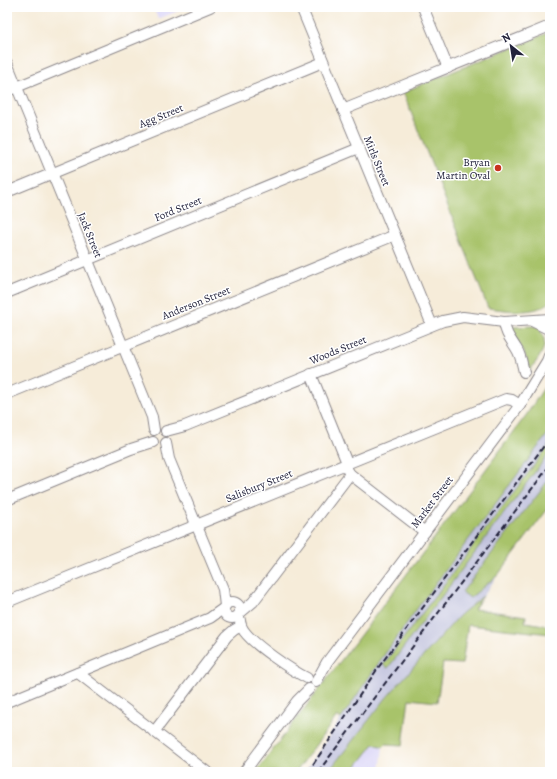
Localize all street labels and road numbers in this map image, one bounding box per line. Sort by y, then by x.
street label: Agg Street [136,100,186,132]
street label: Mirls Street [360,134,394,189]
street label: Ford Street [152,193,204,225]
street label: Jack Street [74,210,106,260]
street label: Anderson Street [159,282,233,324]
street label: Woods Street [306,332,369,369]
street label: Salisbury Street [223,466,295,506]
street label: Market Street [407,473,457,531]

